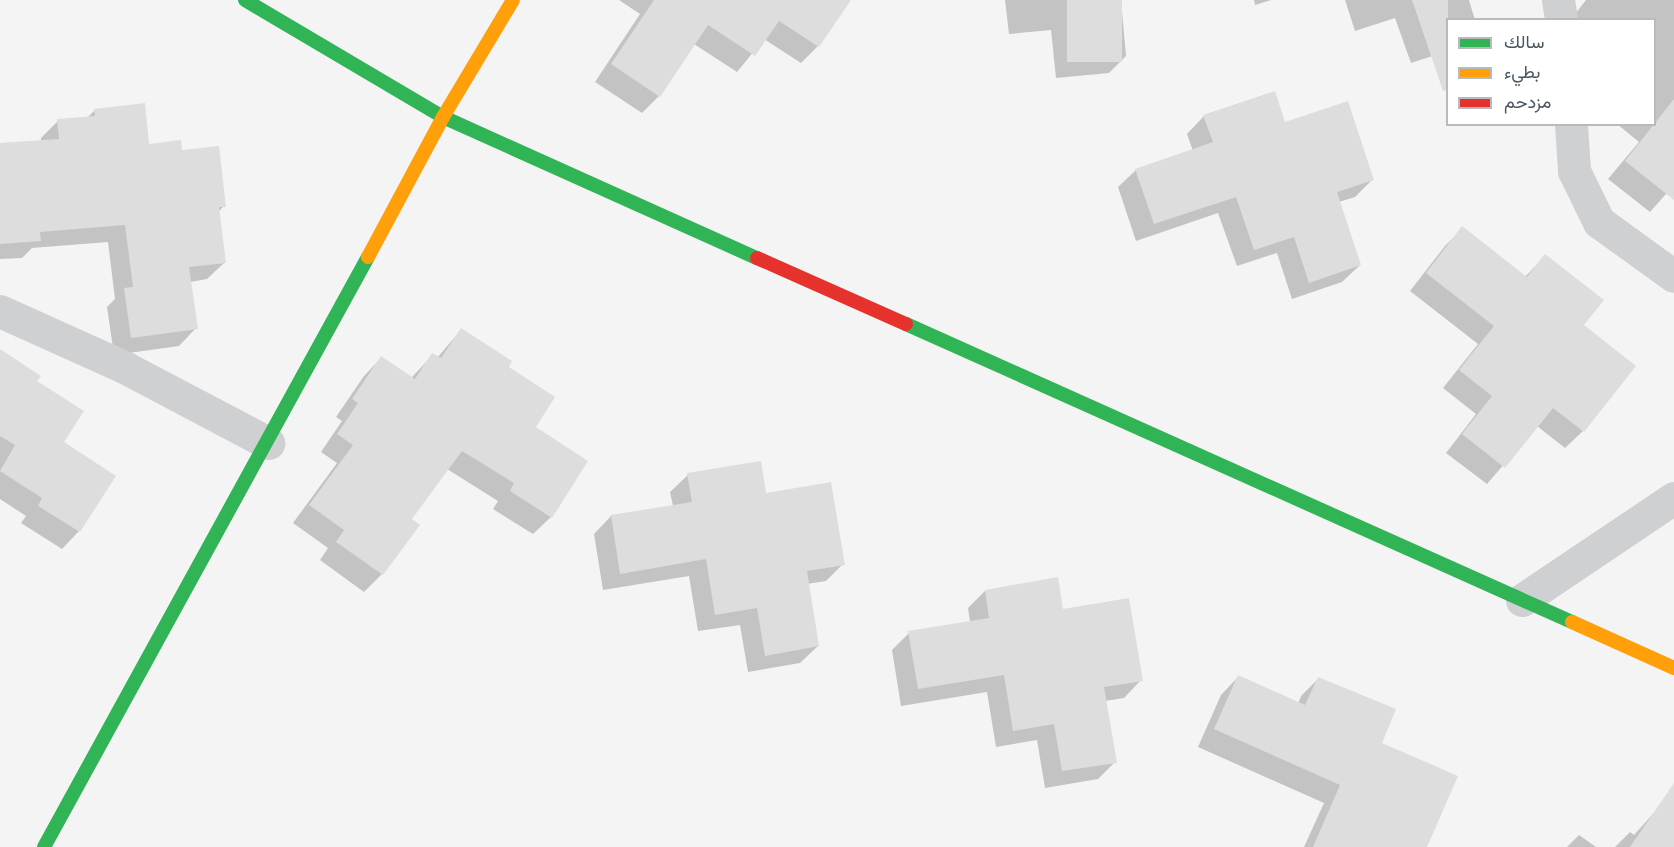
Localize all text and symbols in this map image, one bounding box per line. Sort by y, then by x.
legend [1446,18,1656,126]
text: سالك [1504,29,1544,54]
text: بطيء [1504,59,1540,84]
text: مزدحم [1504,89,1551,114]

